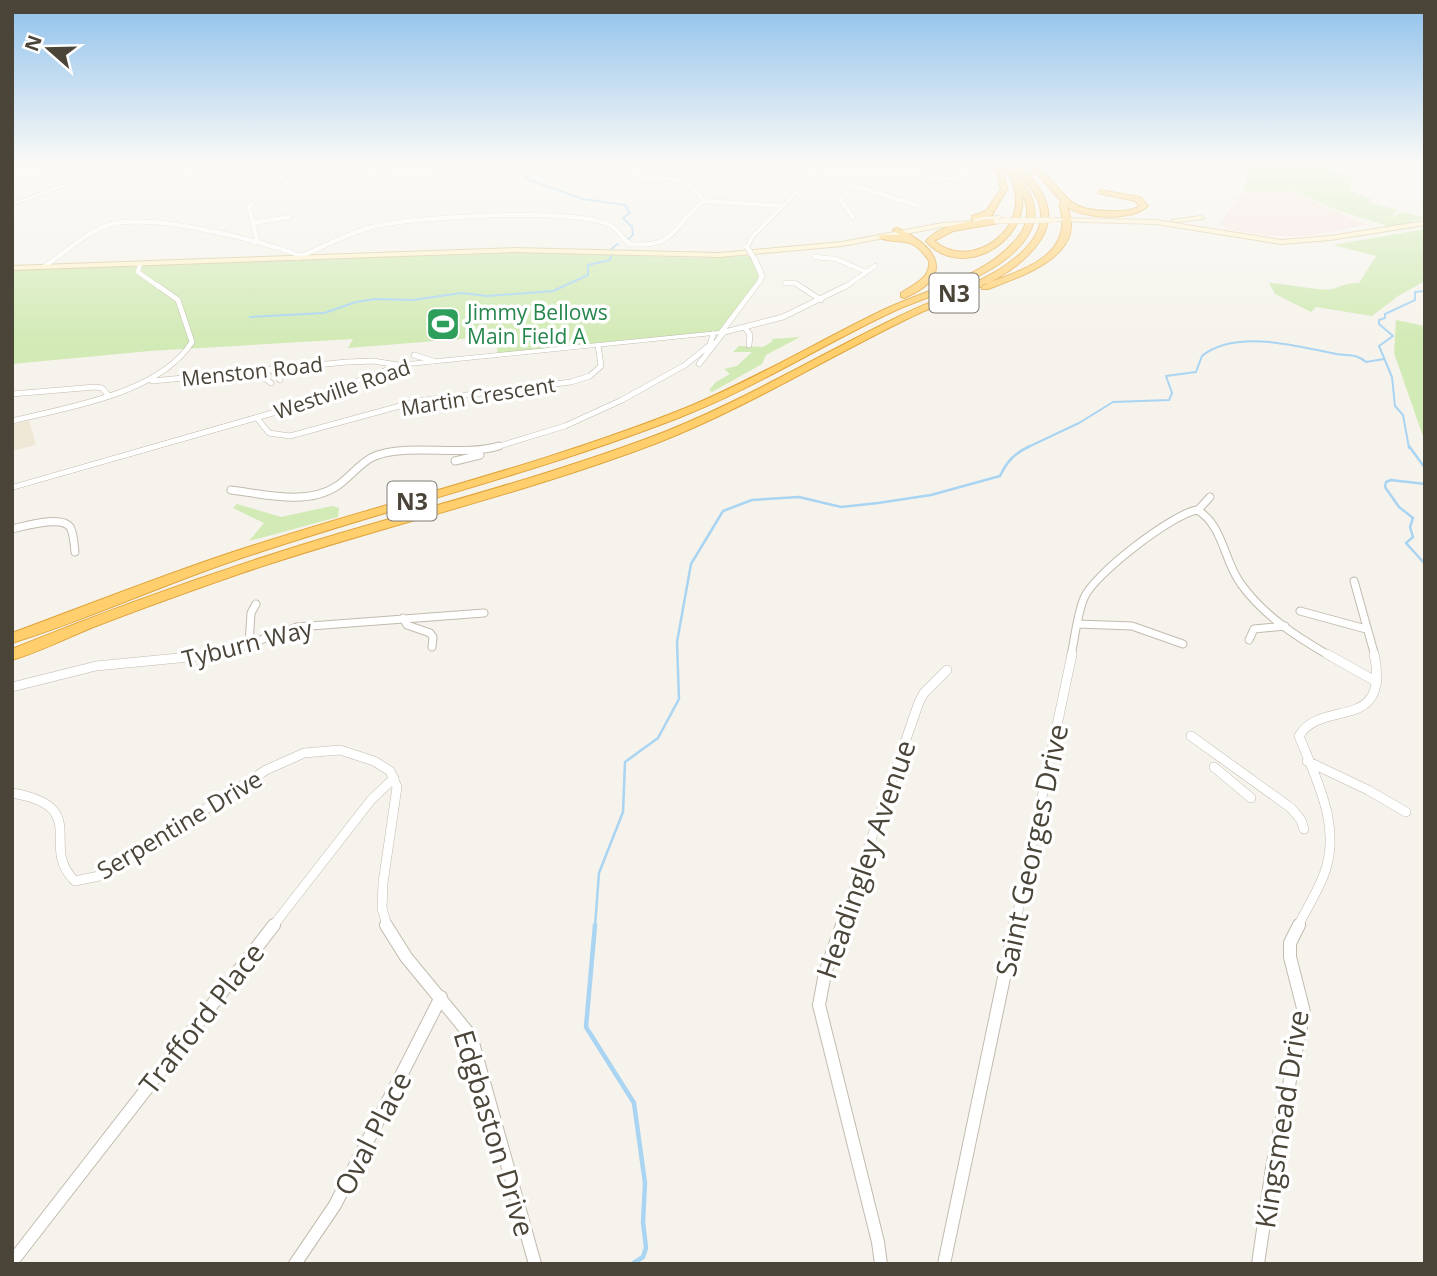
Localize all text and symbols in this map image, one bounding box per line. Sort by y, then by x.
north arrow [14,14,84,84]
text: N [18,31,48,55]
road number: N3 [930,274,978,312]
place label: Jimmy Bellows Main Field A [465,298,608,350]
sports icon: Jimmy Bellows Main Field A [424,305,462,343]
street label: Menston Road [180,350,324,392]
street label: Westville Road [270,353,414,425]
street label: Martin Crescent [399,370,557,422]
road number: N3 [388,481,436,520]
street label: Tyburn Way [179,611,316,675]
street label: Saint Georges Drive [986,720,1076,980]
street label: Headingley Avenue [806,735,924,983]
street label: Serpentine Drive [90,762,268,886]
street label: Trafford Place [130,934,272,1102]
street label: Kingsmead Drive [1245,1007,1317,1231]
street label: Edgbaston Drive [446,1025,544,1241]
street label: Oval Place [325,1065,419,1201]

